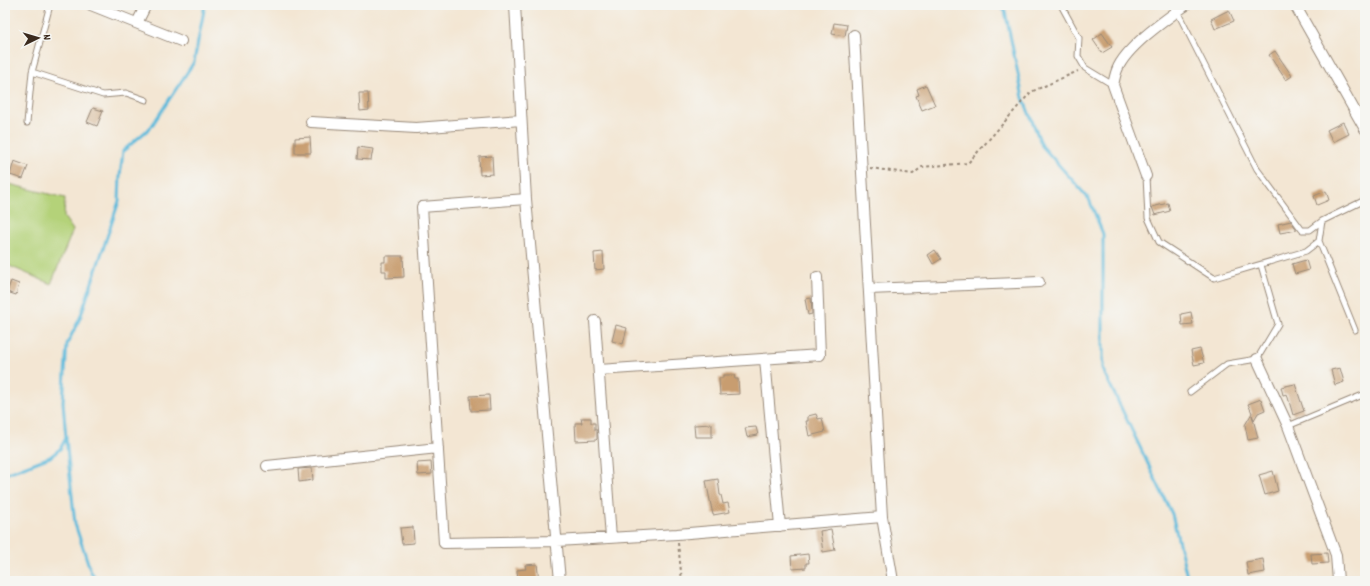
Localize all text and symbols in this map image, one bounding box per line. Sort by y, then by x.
north arrow [18,18,58,58]
text: N [38,34,54,41]

